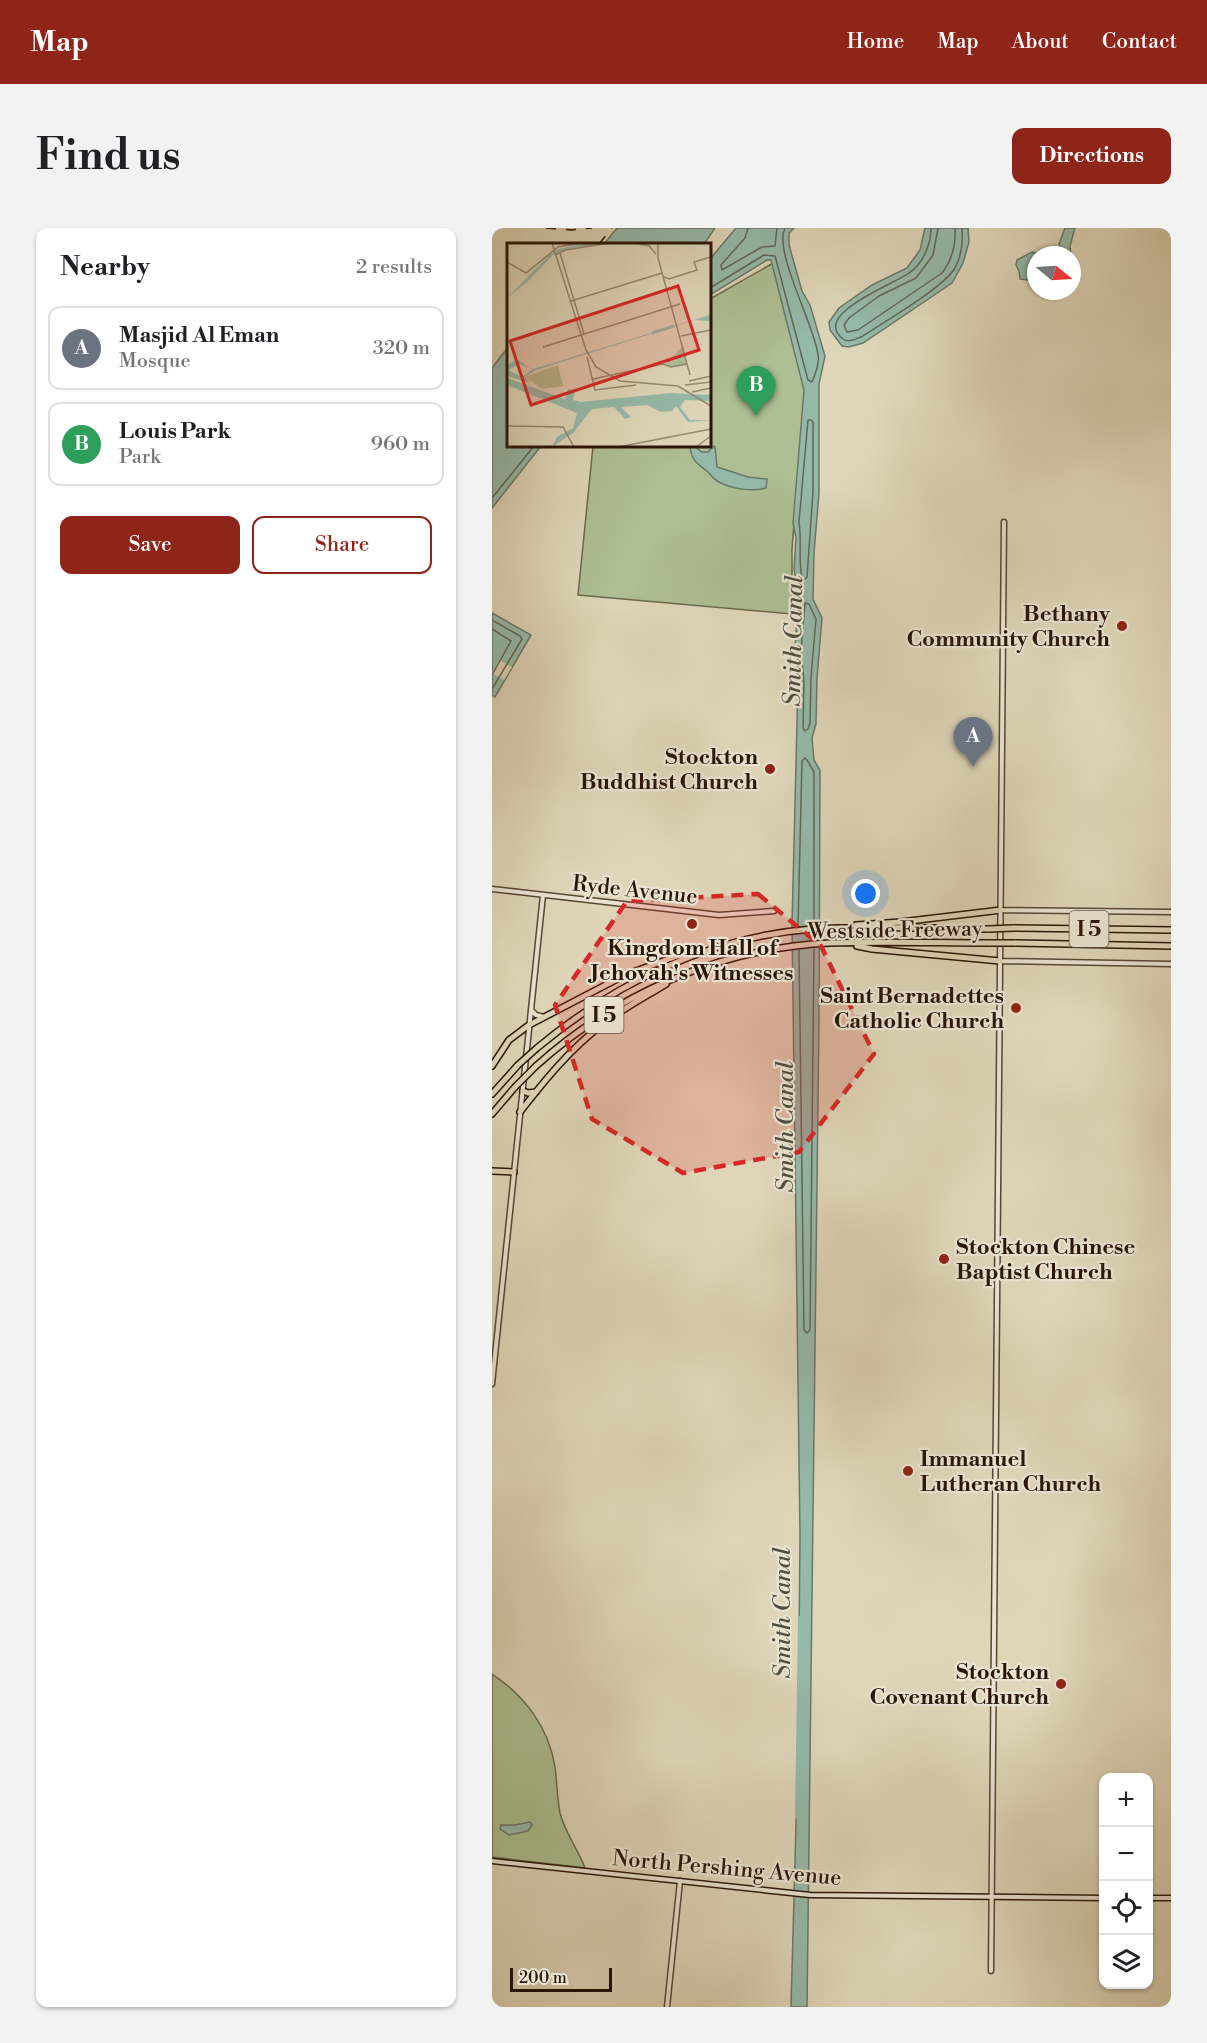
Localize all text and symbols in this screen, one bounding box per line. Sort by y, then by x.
text: Map [30,25,89,60]
text: Home [847,29,904,55]
text: Map [937,29,979,55]
text: About [1012,29,1069,55]
text: Contact [1102,29,1177,55]
button: Directions [1012,128,1171,184]
text: Find us [36,130,180,183]
inset map [507,243,711,447]
north arrow [1027,246,1081,300]
text: Nearby [60,251,150,283]
text: 2 results [356,255,432,280]
text: Masjid Al Eman [119,322,279,349]
text: A [74,336,89,361]
text: 320 m [373,336,430,361]
text: Mosque [119,349,191,374]
pin: B [736,366,776,416]
text: Louis Park [119,418,231,445]
text: B [74,432,89,457]
text: 960 m [371,432,430,457]
text: Park [119,445,161,470]
button: Save [60,516,240,574]
button: Share [252,516,432,574]
water label: Smith Canal [778,575,810,707]
place label: Bethany Community Church [906,601,1111,653]
marker: Bethany Community Church [1115,619,1129,633]
pin: A [954,718,992,767]
place label: Stockton Buddhist Church [580,744,758,796]
marker: Stockton Buddhist Church [763,762,777,776]
street label: Ryde Avenue [571,870,699,910]
your location [851,879,880,908]
road number: I 5 [1070,911,1108,947]
street label: Westside Freeway [806,915,983,946]
marker: Kingdom Hall of Jehovah's Witnesses [685,917,699,931]
place label: Kingdom Hall of Jehovah's Witnesses [588,935,793,987]
place label: Saint Bernadettes Catholic Church [820,983,1004,1035]
road number: I 5 [584,997,624,1033]
marker: Saint Bernadettes Catholic Church [1009,1001,1023,1015]
water label: Smith Canal [771,1061,801,1193]
place label: Stockton Chinese Baptist Church [956,1234,1136,1286]
marker: Stockton Chinese Baptist Church [937,1252,951,1266]
place label: Immanuel Lutheran Church [920,1446,1101,1498]
marker: Immanuel Lutheran Church [901,1464,915,1478]
water label: Smith Canal [768,1547,798,1679]
place label: Stockton Covenant Church [870,1659,1049,1711]
marker: Stockton Covenant Church [1054,1677,1068,1691]
map controls [1099,1773,1153,1989]
button: + [1099,1773,1153,1827]
button: − [1099,1827,1153,1881]
street label: North Pershing Avenue [611,1845,843,1892]
button: locate [1099,1881,1153,1935]
button: layers [1099,1935,1153,1989]
scale bar [510,1965,612,1992]
text: 200 m [519,1968,567,1988]

